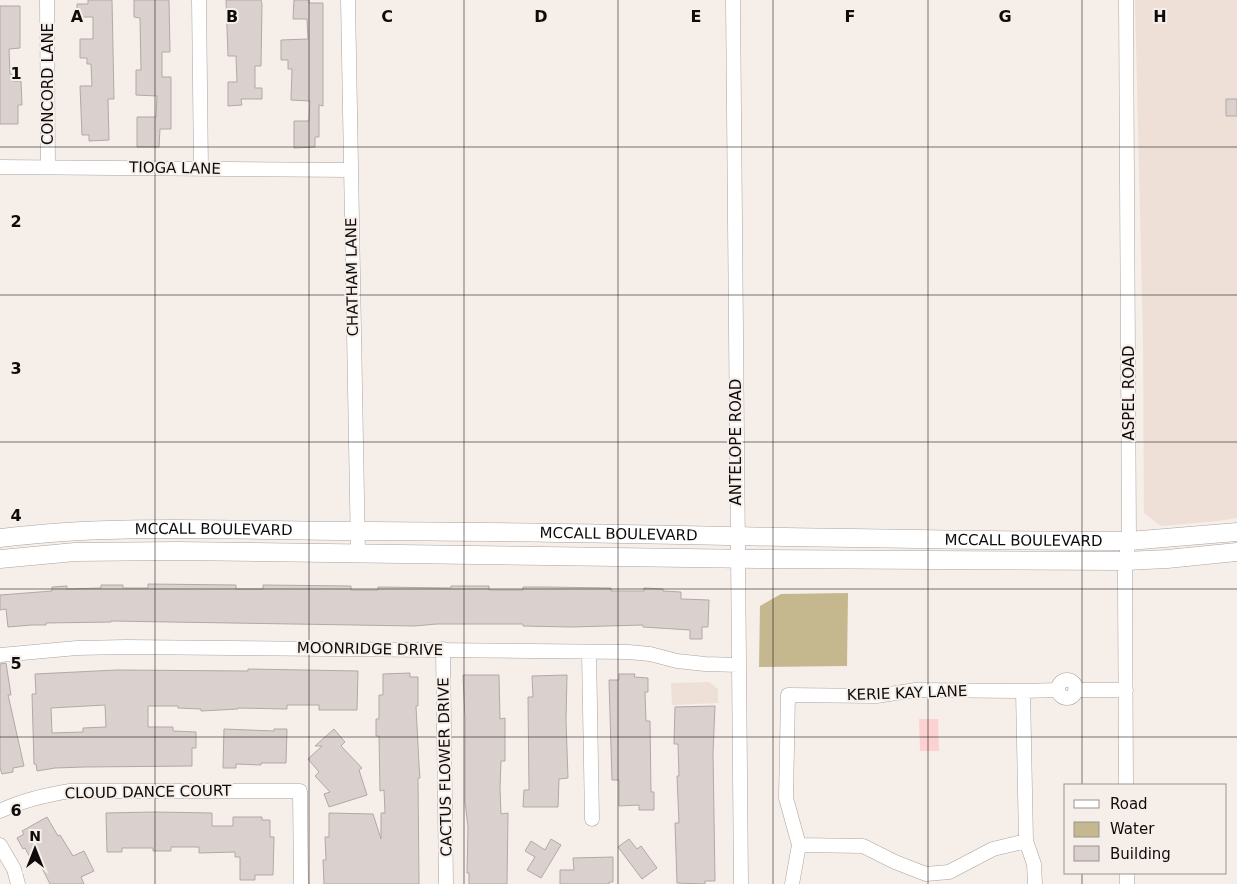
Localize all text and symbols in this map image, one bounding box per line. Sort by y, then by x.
text: A [71,7,84,26]
text: B [226,7,238,26]
text: C [381,7,393,26]
text: D [534,7,548,26]
text: E [691,7,701,26]
text: F [845,7,855,26]
text: G [998,7,1012,26]
text: H [1153,7,1167,26]
street label: CONCORD LANE [39,23,57,145]
text: 1 [10,64,22,83]
street label: TIOGA LANE [128,158,221,178]
text: 2 [10,212,22,231]
street label: CHATHAM LANE [342,217,362,337]
street label: ASPEL ROAD [1120,345,1138,441]
text: 3 [10,359,22,378]
street label: ANTELOPE ROAD [727,379,745,505]
text: 4 [10,506,22,525]
street label: MCCALL BOULEVARD [135,520,293,539]
street label: MCCALL BOULEVARD [540,524,698,544]
street label: MCCALL BOULEVARD [944,531,1103,550]
street label: MOONRIDGE DRIVE [297,639,443,659]
text: 5 [10,654,22,673]
street label: CACTUS FLOWER DRIVE [434,677,456,857]
street label: KERIE KAY LANE [846,682,968,704]
street label: CLOUD DANCE COURT [65,782,232,802]
legend [1064,784,1227,874]
text: Road [1110,795,1148,813]
text: 6 [10,801,22,820]
text: Water [1110,820,1155,838]
north arrow [10,824,60,874]
text: N [29,828,41,844]
text: Building [1110,845,1171,863]

